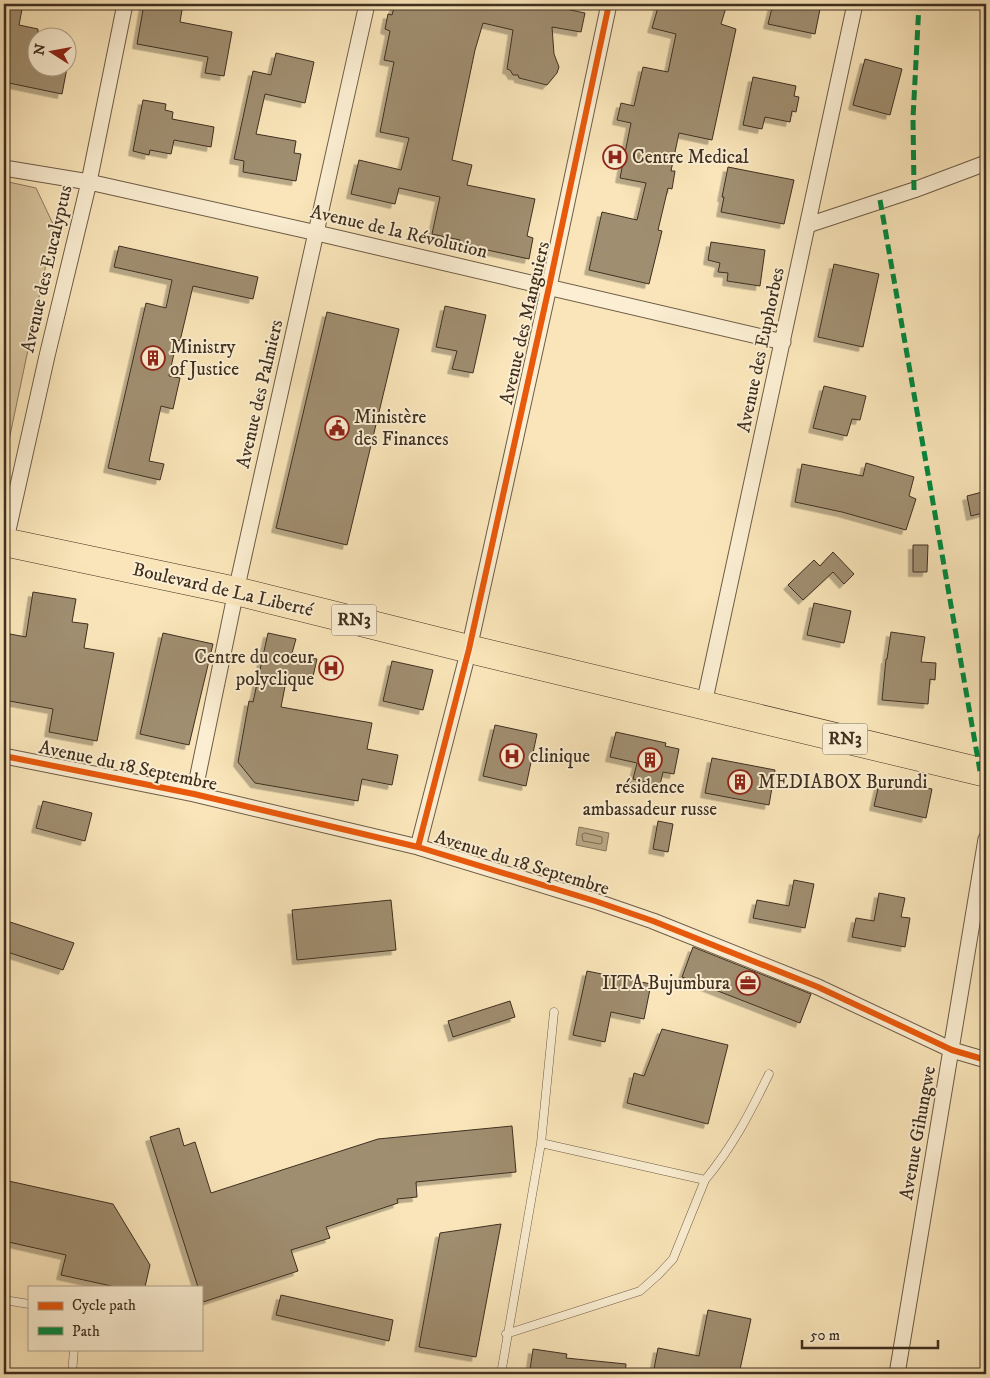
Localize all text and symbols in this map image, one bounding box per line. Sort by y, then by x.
north arrow [28,28,78,78]
text: N [30,42,50,57]
hospital icon: Centre Medical [602,144,628,170]
place label: Centre Medical [632,146,749,169]
street label: Avenue des Eucalyptus [17,183,77,355]
street label: Avenue de la Révolution [308,200,490,264]
street label: Avenue des Manguiers [495,239,555,407]
street label: Avenue des Euphorbes [732,265,790,435]
street label: Avenue des Palmiers [232,317,288,471]
place label: Ministry of Justice [170,336,239,381]
building icon: Ministry of Justice [140,345,166,371]
place label: Ministère des Finances [354,406,449,451]
public building icon: Ministère des Finances [324,415,350,441]
street label: Boulevard de La Liberté [130,558,316,622]
road number: RN3 [332,604,376,636]
place label: Centre du coeur polyclique [194,646,314,692]
hospital icon: Centre du coeur polyclique [318,655,344,681]
road number: RN3 [822,724,868,754]
street label: Avenue du 18 Septembre [37,736,219,796]
hospital icon: clinique [499,743,525,769]
place label: clinique [530,745,590,769]
building icon: résidence ambassadeur russe [637,747,663,773]
building icon: MEDIABOX Burundi [727,769,753,795]
place label: MEDIABOX Burundi [758,771,928,794]
place label: résidence ambassadeur russe [583,776,717,821]
street label: Avenue du 18 Septembre [432,825,612,901]
office icon: IITA Bujumbura [735,970,761,996]
place label: IITA Bujumbura [602,972,730,995]
street label: Avenue Gihungwe [895,1064,941,1202]
legend [28,1286,202,1350]
text: Cycle path [72,1296,136,1315]
scale bar [802,1318,939,1350]
text: Path [72,1322,100,1341]
text: 50 m [810,1326,840,1345]

